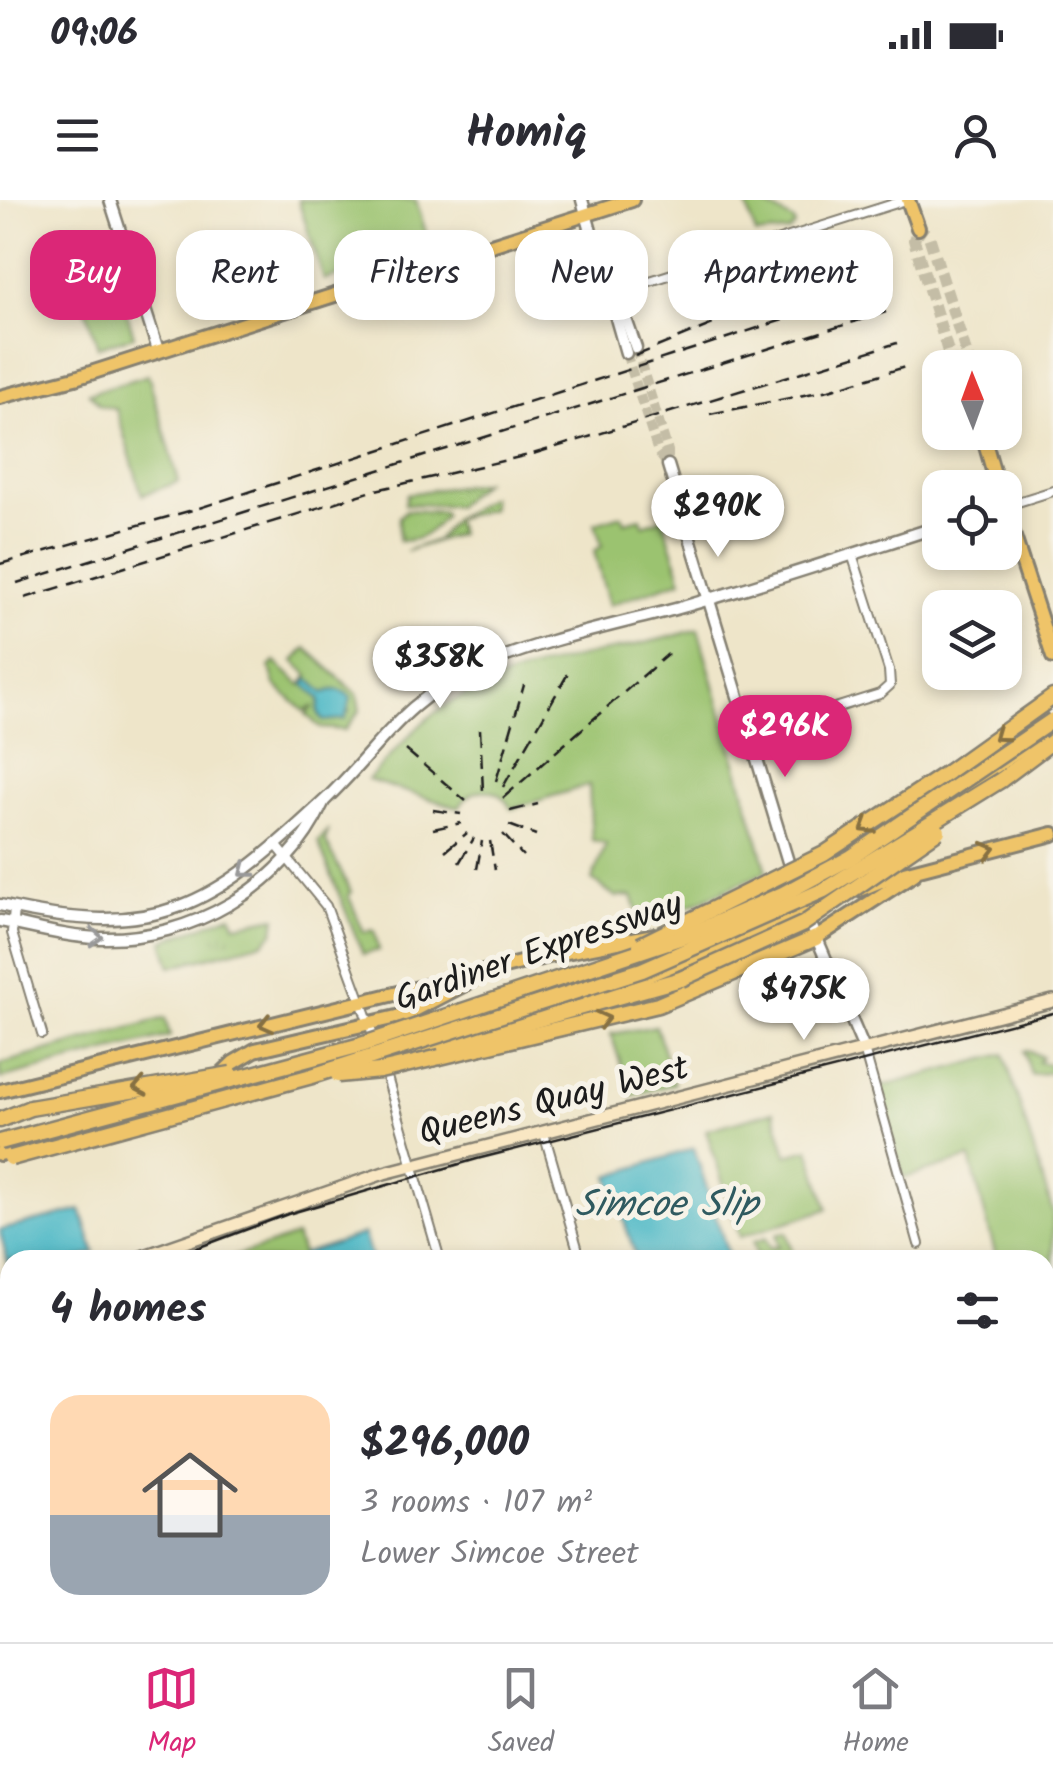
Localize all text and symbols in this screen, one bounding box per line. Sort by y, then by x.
text: 09:06 [50,5,138,65]
text: Homiq [466,99,587,171]
icon: menu [50,108,105,163]
icon: person [948,108,1003,163]
chip: Buy [30,230,156,320]
chip: Rent [176,230,314,320]
chip: Filters [334,230,495,320]
chip: New [515,230,648,320]
chip: Apartment [668,230,893,320]
north arrow [922,350,1022,450]
map controls [922,350,1022,690]
button: locate [922,470,1022,570]
pin: $290K [648,475,788,560]
text: $290K [673,482,763,533]
button: layers [922,590,1022,690]
pin: $358K [370,626,510,711]
text: $358K [395,633,485,684]
pin: $296K [715,695,855,780]
text: $296K [740,702,830,753]
one-way arrow [993,722,1012,741]
one-way arrow [860,814,878,833]
one-way arrow [980,841,997,862]
one-way arrow [239,860,257,877]
street label: Gardiner Expressway [388,877,691,1028]
one-way arrow [88,926,104,947]
pin: $475K [734,958,874,1043]
text: $475K [761,965,847,1016]
one-way arrow [594,1010,611,1031]
one-way arrow [258,1013,275,1034]
street label: Queens Quay West [413,1041,695,1163]
one-way arrow [132,1076,149,1097]
water label: Simcoe Slip [575,1176,761,1236]
text: 4 homes [50,1277,206,1344]
icon: filters [950,1283,1005,1338]
text: $296,000 [360,1411,529,1478]
icon: home [130,1435,250,1555]
text: 3 rooms · 107 m² [360,1478,592,1529]
text: Lower Simcoe Street [360,1529,639,1580]
tab: Map [144,1661,199,1766]
tab: Saved [488,1661,554,1766]
tab: Home [842,1661,909,1766]

